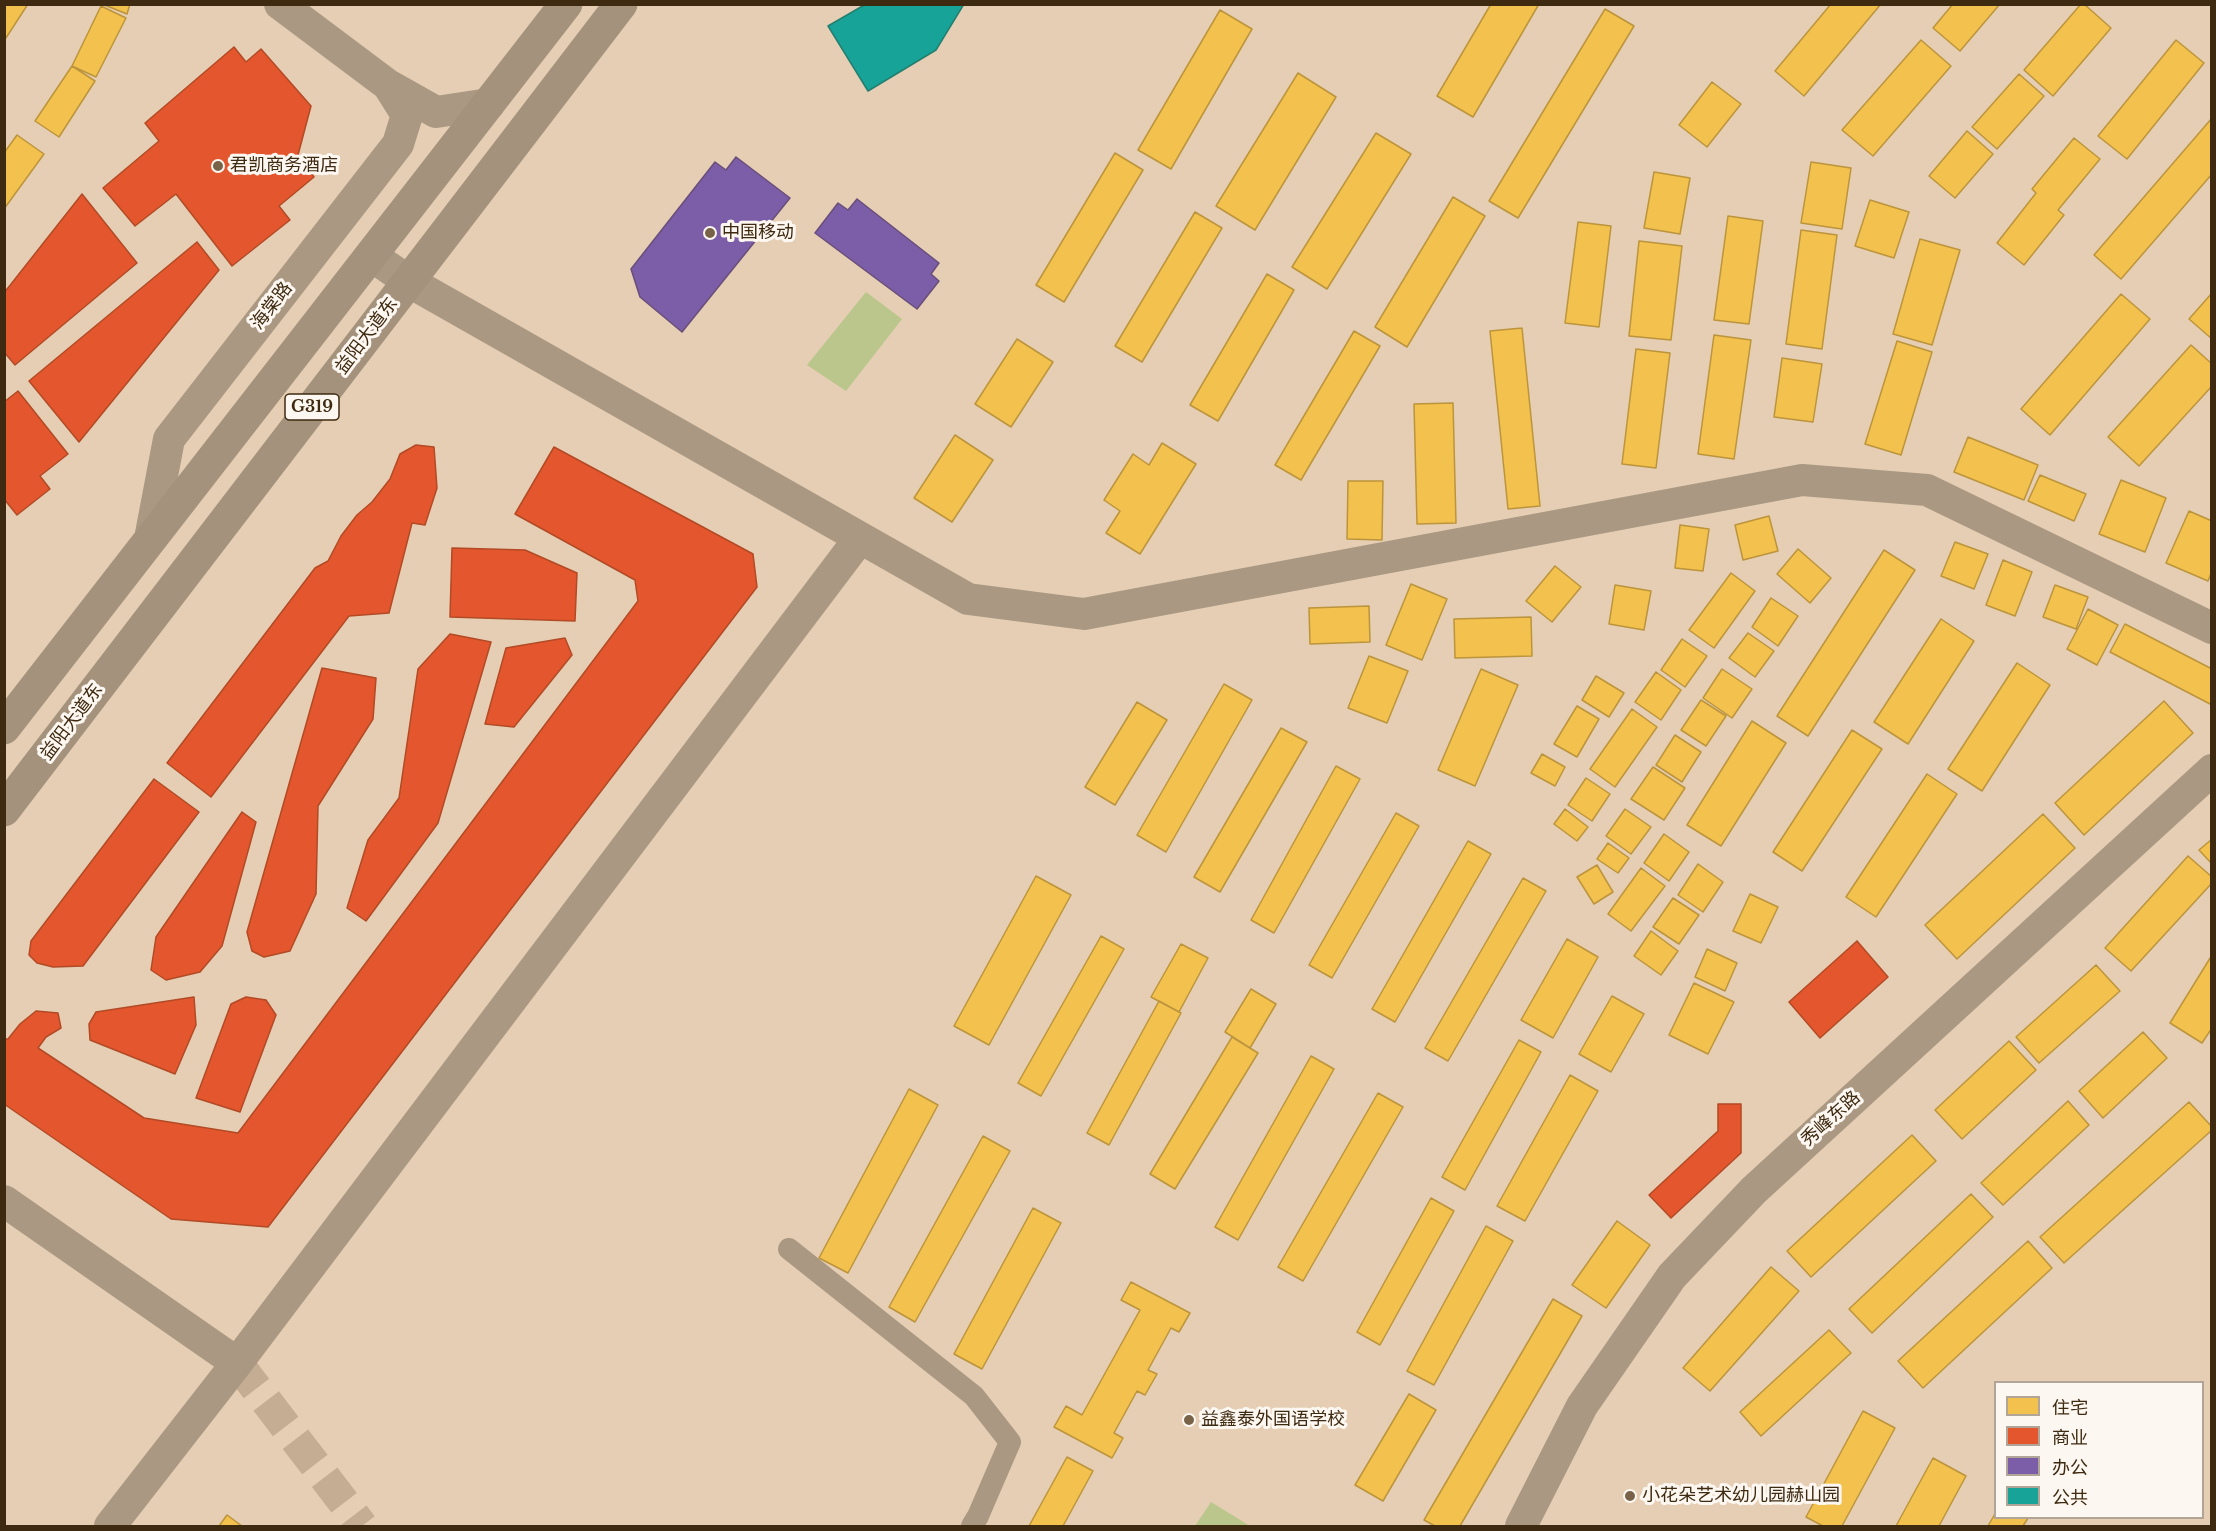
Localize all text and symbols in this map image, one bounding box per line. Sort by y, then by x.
place label: 君凯商务酒店 [230,155,338,177]
marker: 君凯商务酒店 [211,159,225,173]
place label: 中国移动 [722,222,794,244]
marker: 中国移动 [703,226,717,240]
street label: 海棠路 [247,278,297,334]
street label: 益阳大道东 [331,294,403,378]
road number: G319 [285,394,339,420]
street label: 益阳大道东 [36,680,108,764]
street label: 秀峰东路 [1797,1087,1865,1151]
legend [1994,1381,2204,1519]
text: 住宅 [2052,1397,2088,1419]
place label: 益鑫泰外国语学校 [1201,1409,1345,1431]
marker: 益鑫泰外国语学校 [1182,1413,1196,1427]
text: 商业 [2052,1427,2088,1449]
text: 办公 [2052,1457,2088,1479]
place label: 小花朵艺术幼儿园赫山园 [1642,1485,1840,1507]
text: 公共 [2052,1487,2088,1509]
marker: 小花朵艺术幼儿园赫山园 [1623,1489,1637,1503]

